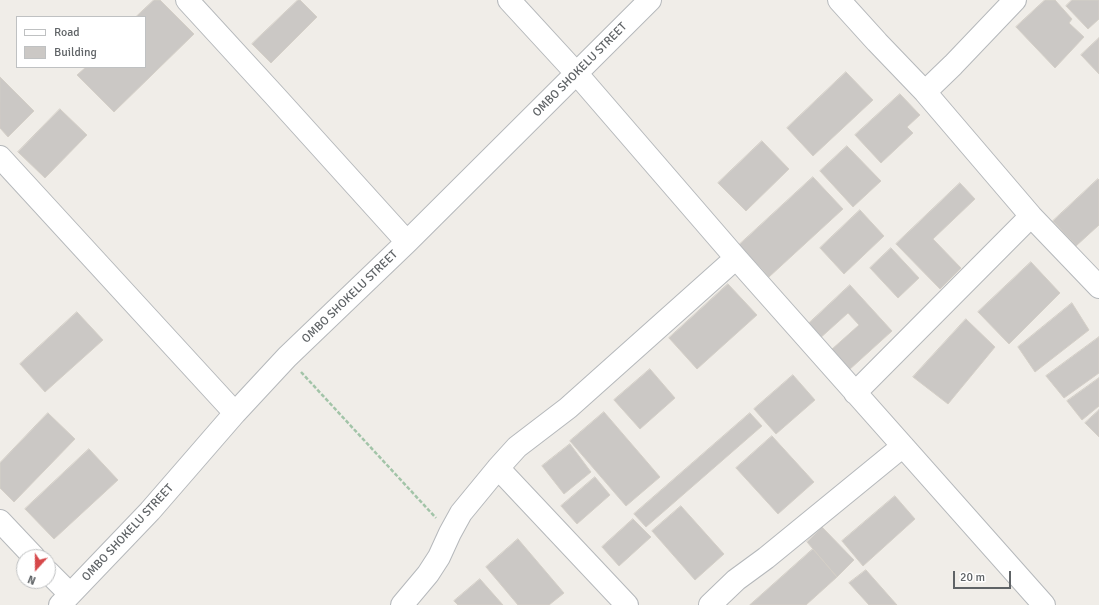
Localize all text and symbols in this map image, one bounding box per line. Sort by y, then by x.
legend [16,16,146,68]
street label: OMBO SHOKELU STREET [530,20,630,120]
text: Road [54,25,80,40]
text: Building [54,45,97,60]
street label: OMBO SHOKELU STREET [299,248,401,346]
street label: OMBO SHOKELU STREET [79,481,177,585]
north arrow [16,549,56,589]
scale bar [955,563,1013,589]
text: 20 m [960,570,985,585]
text: N [26,572,38,587]

